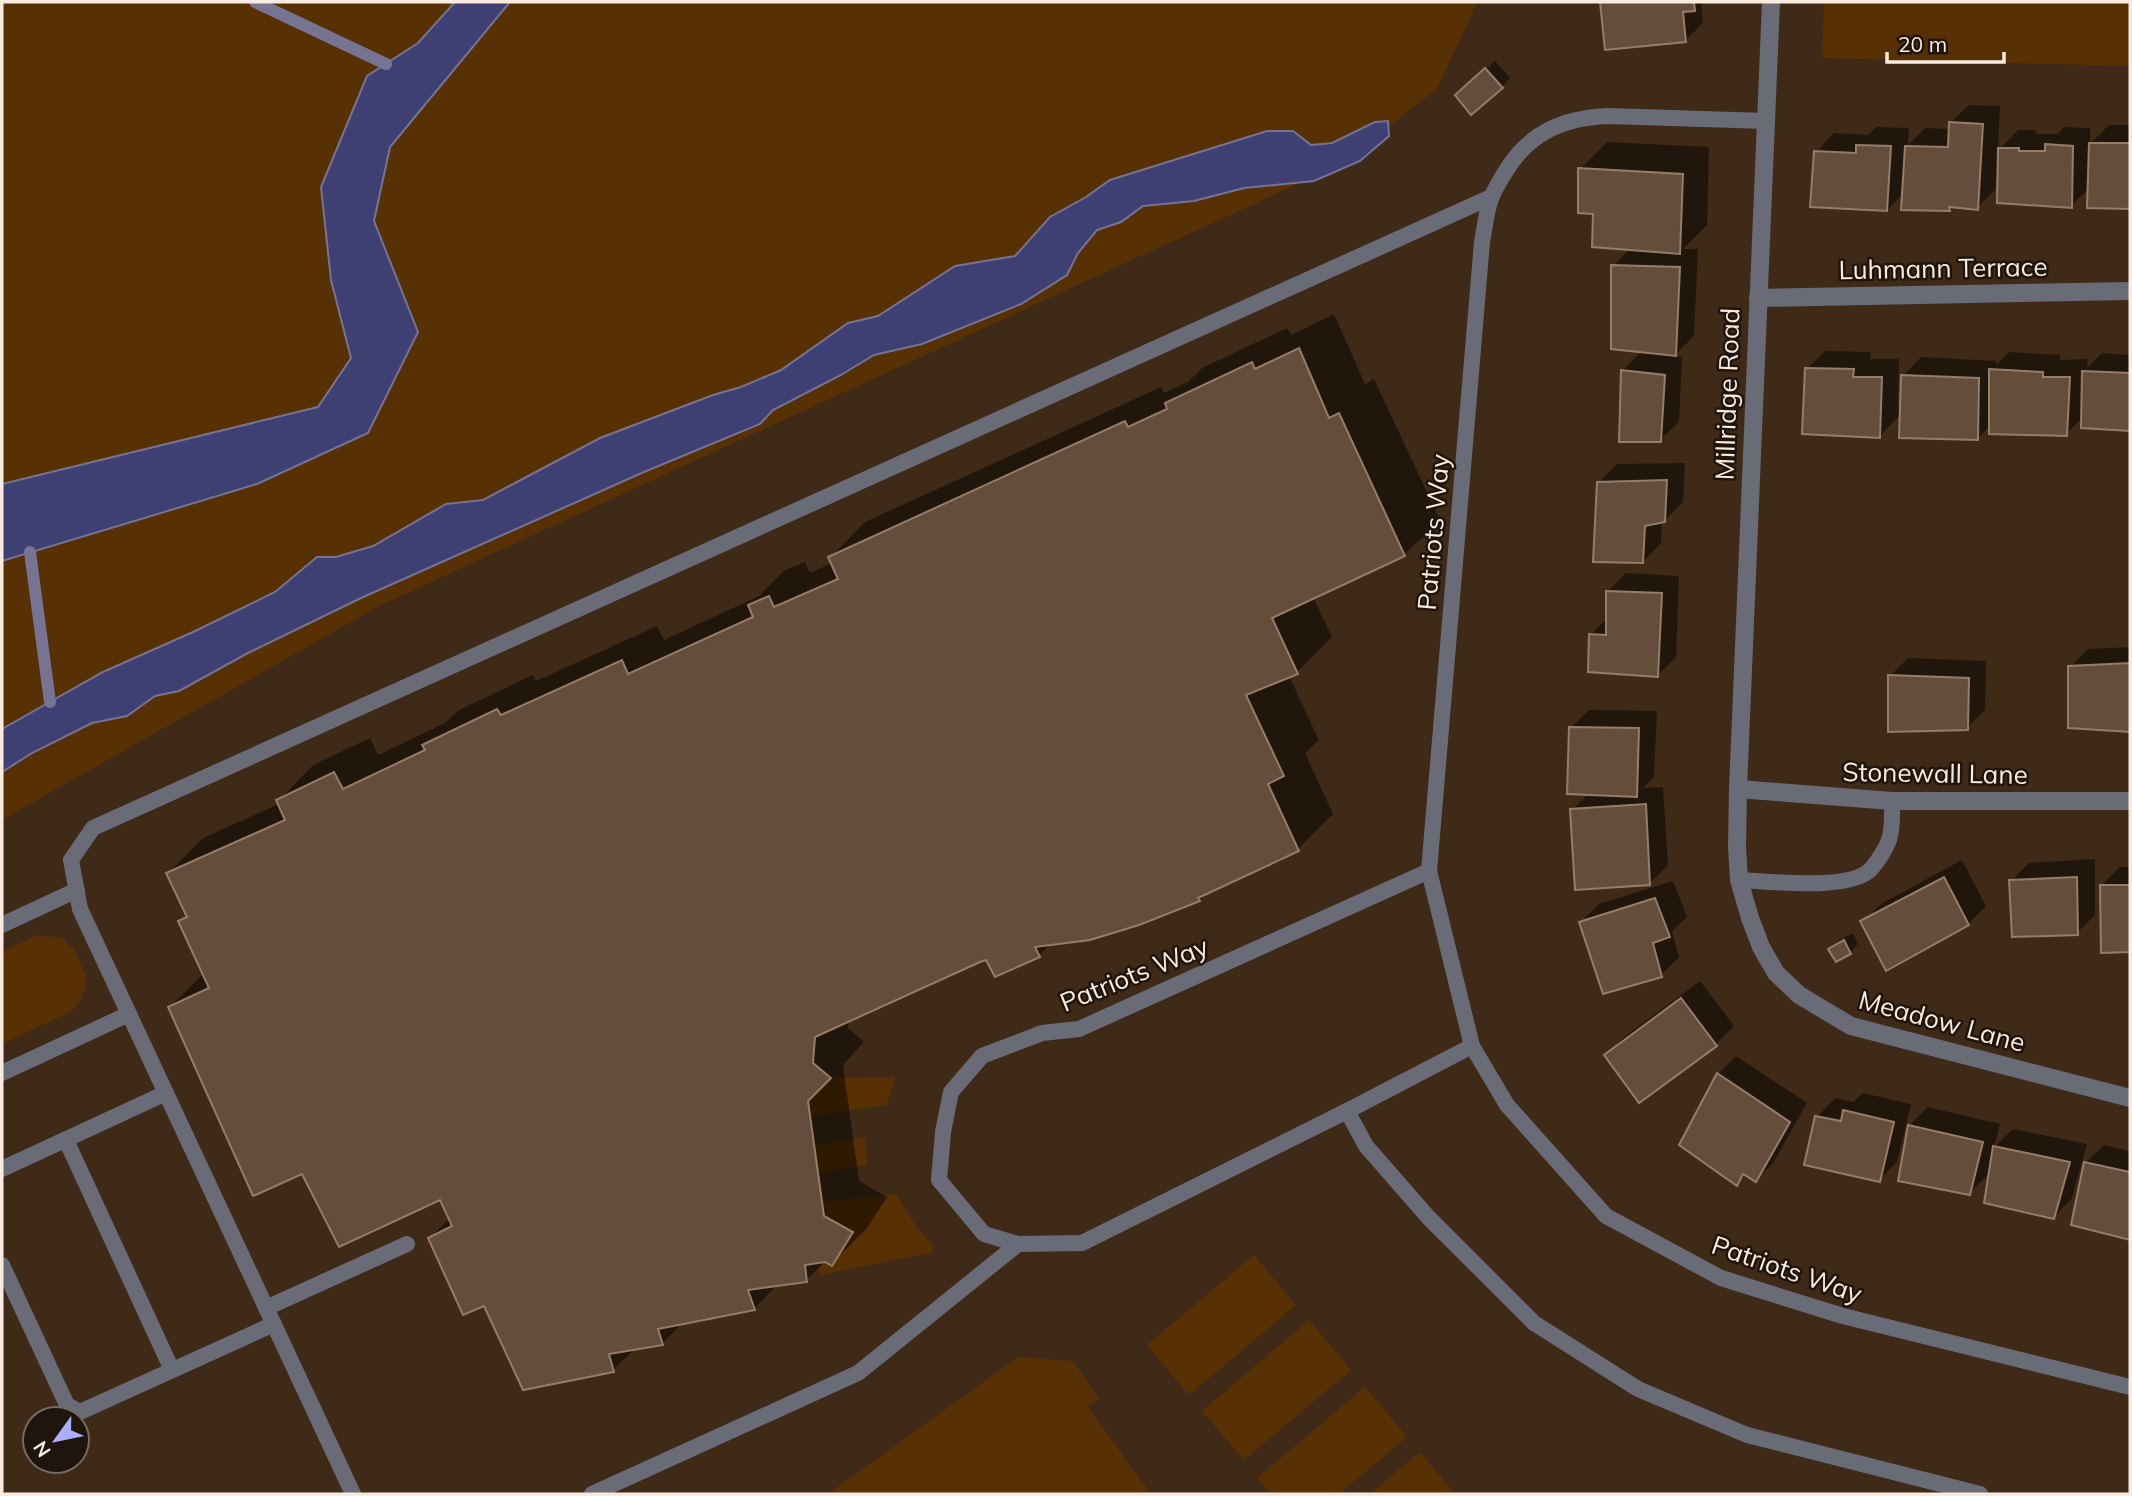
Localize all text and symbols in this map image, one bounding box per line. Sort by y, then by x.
scale bar [1887,21,2004,65]
text: 20 m [1898,31,1947,57]
street label: Luhmann Terrace [1838,250,2048,286]
street label: Millridge Road [1708,307,1746,481]
street label: Patriots Way [1410,452,1456,612]
street label: Stonewall Lane [1842,755,2028,791]
street label: Patriots Way [1055,929,1213,1019]
street label: Meadow Lane [1855,983,2029,1059]
street label: Patriots Way [1707,1228,1867,1310]
north arrow [21,1405,91,1475]
text: N [28,1437,56,1462]

